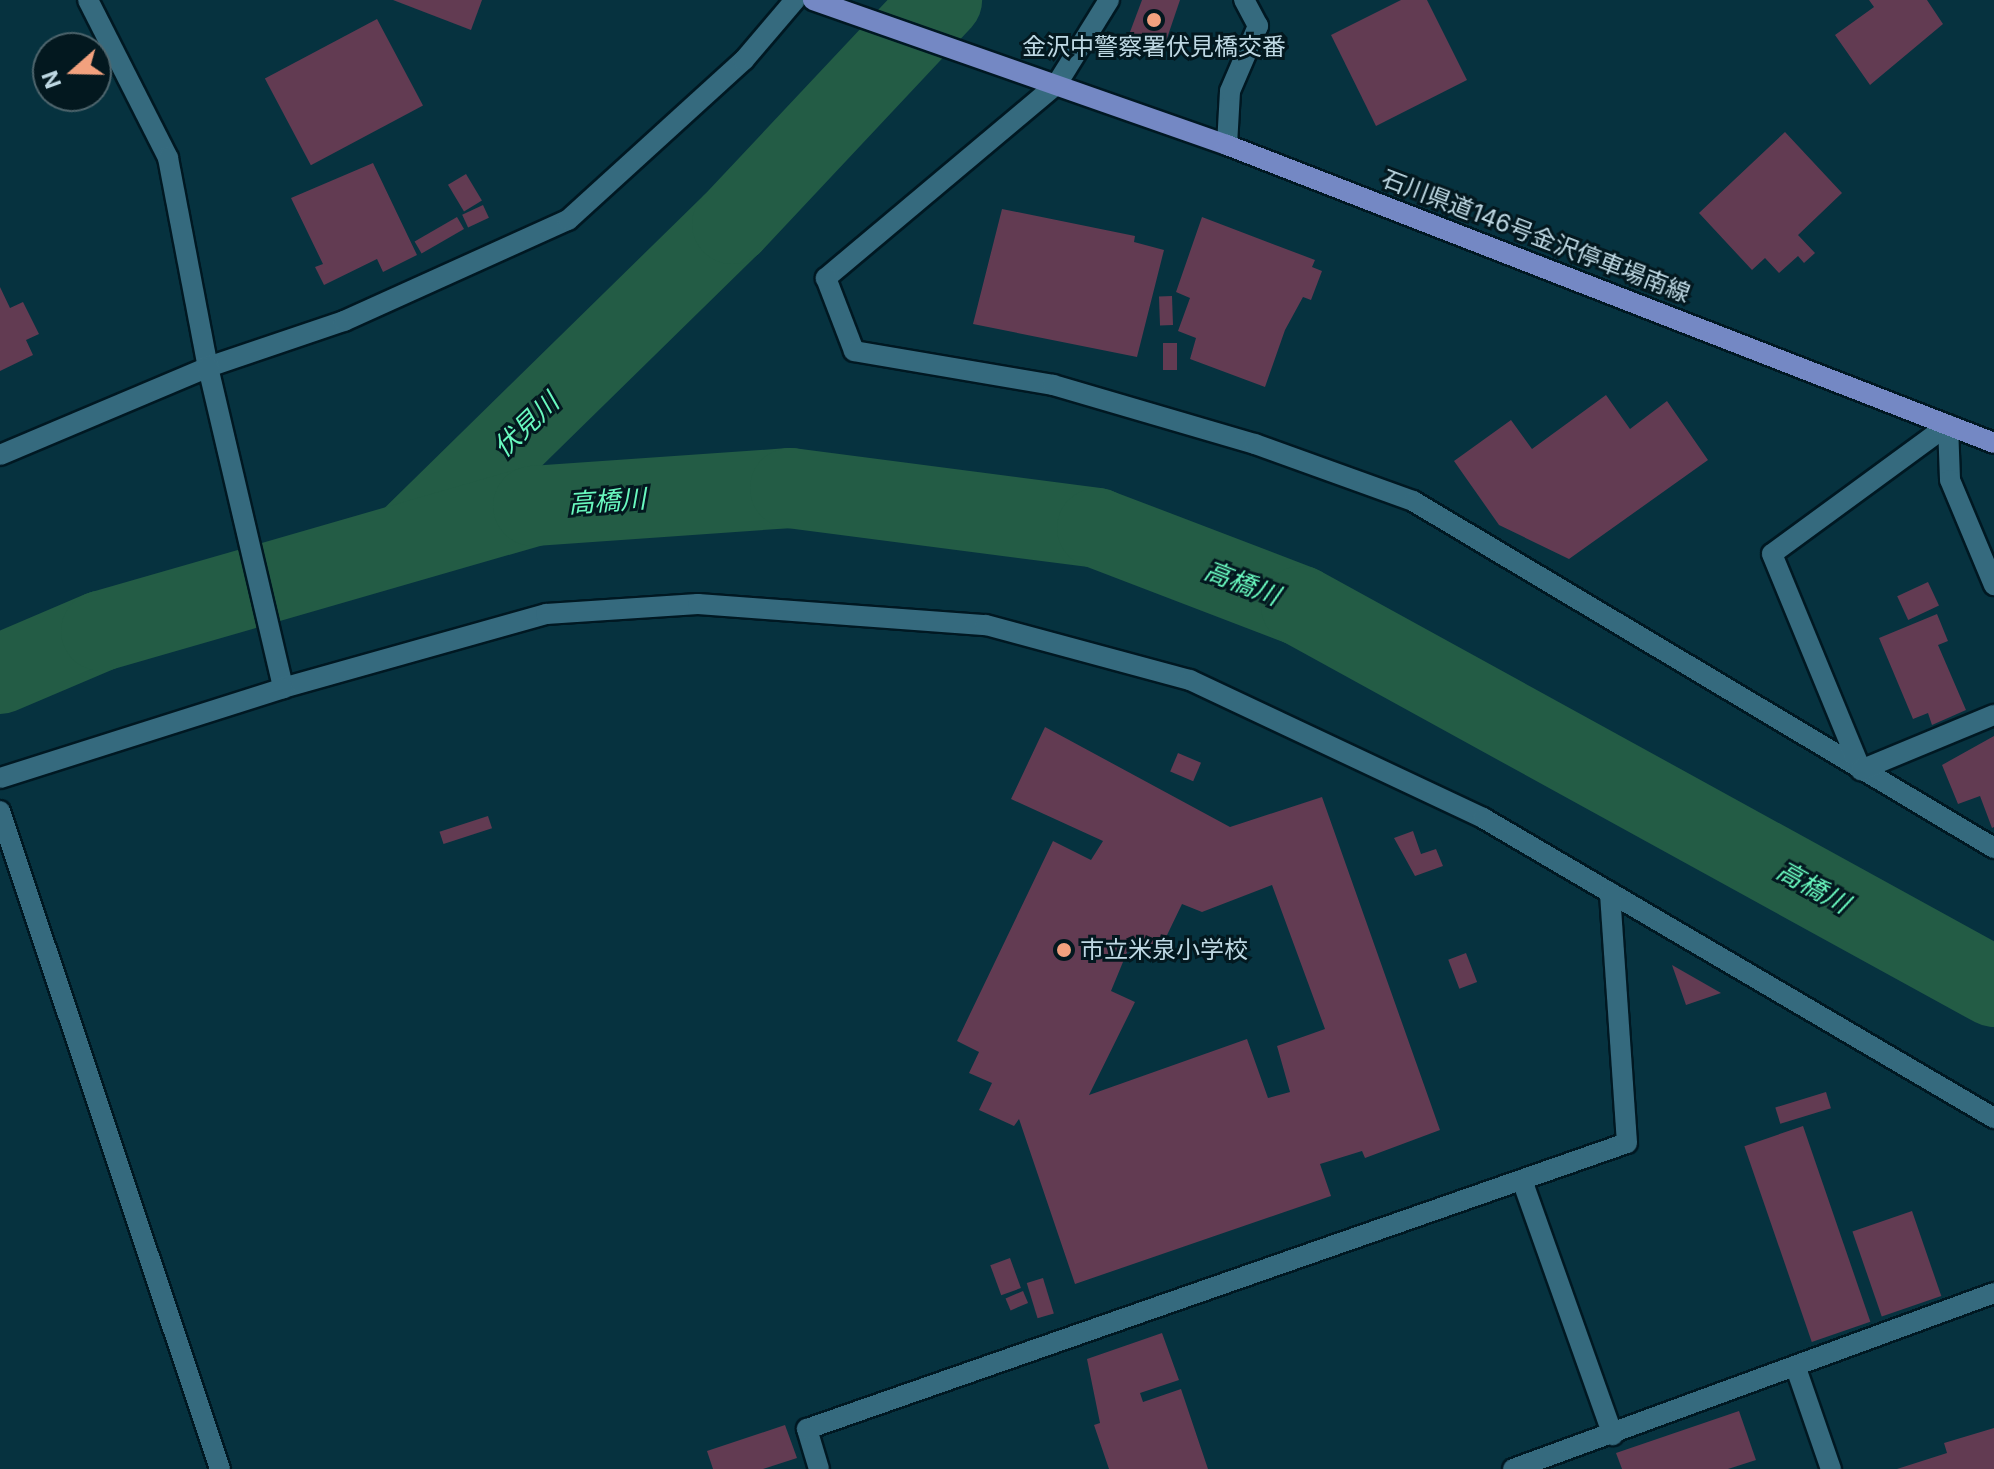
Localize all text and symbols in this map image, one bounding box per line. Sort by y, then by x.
marker: 金沢中警察署伏見橋交番 [1145,11,1163,29]
north arrow [32,32,112,112]
place label: 金沢中警察署伏見橋交番 [1022,33,1286,61]
text: N [36,67,66,92]
street label: 石川県道146号金沢停車場南線 [1378,164,1694,308]
water label: 伏見川 [487,387,565,463]
water label: 高橋川 [567,483,647,519]
water label: 高橋川 [1200,554,1284,612]
water label: 高橋川 [1771,854,1855,920]
place label: 市立米泉小学校 [1080,936,1248,964]
marker: 市立米泉小学校 [1055,941,1073,959]

